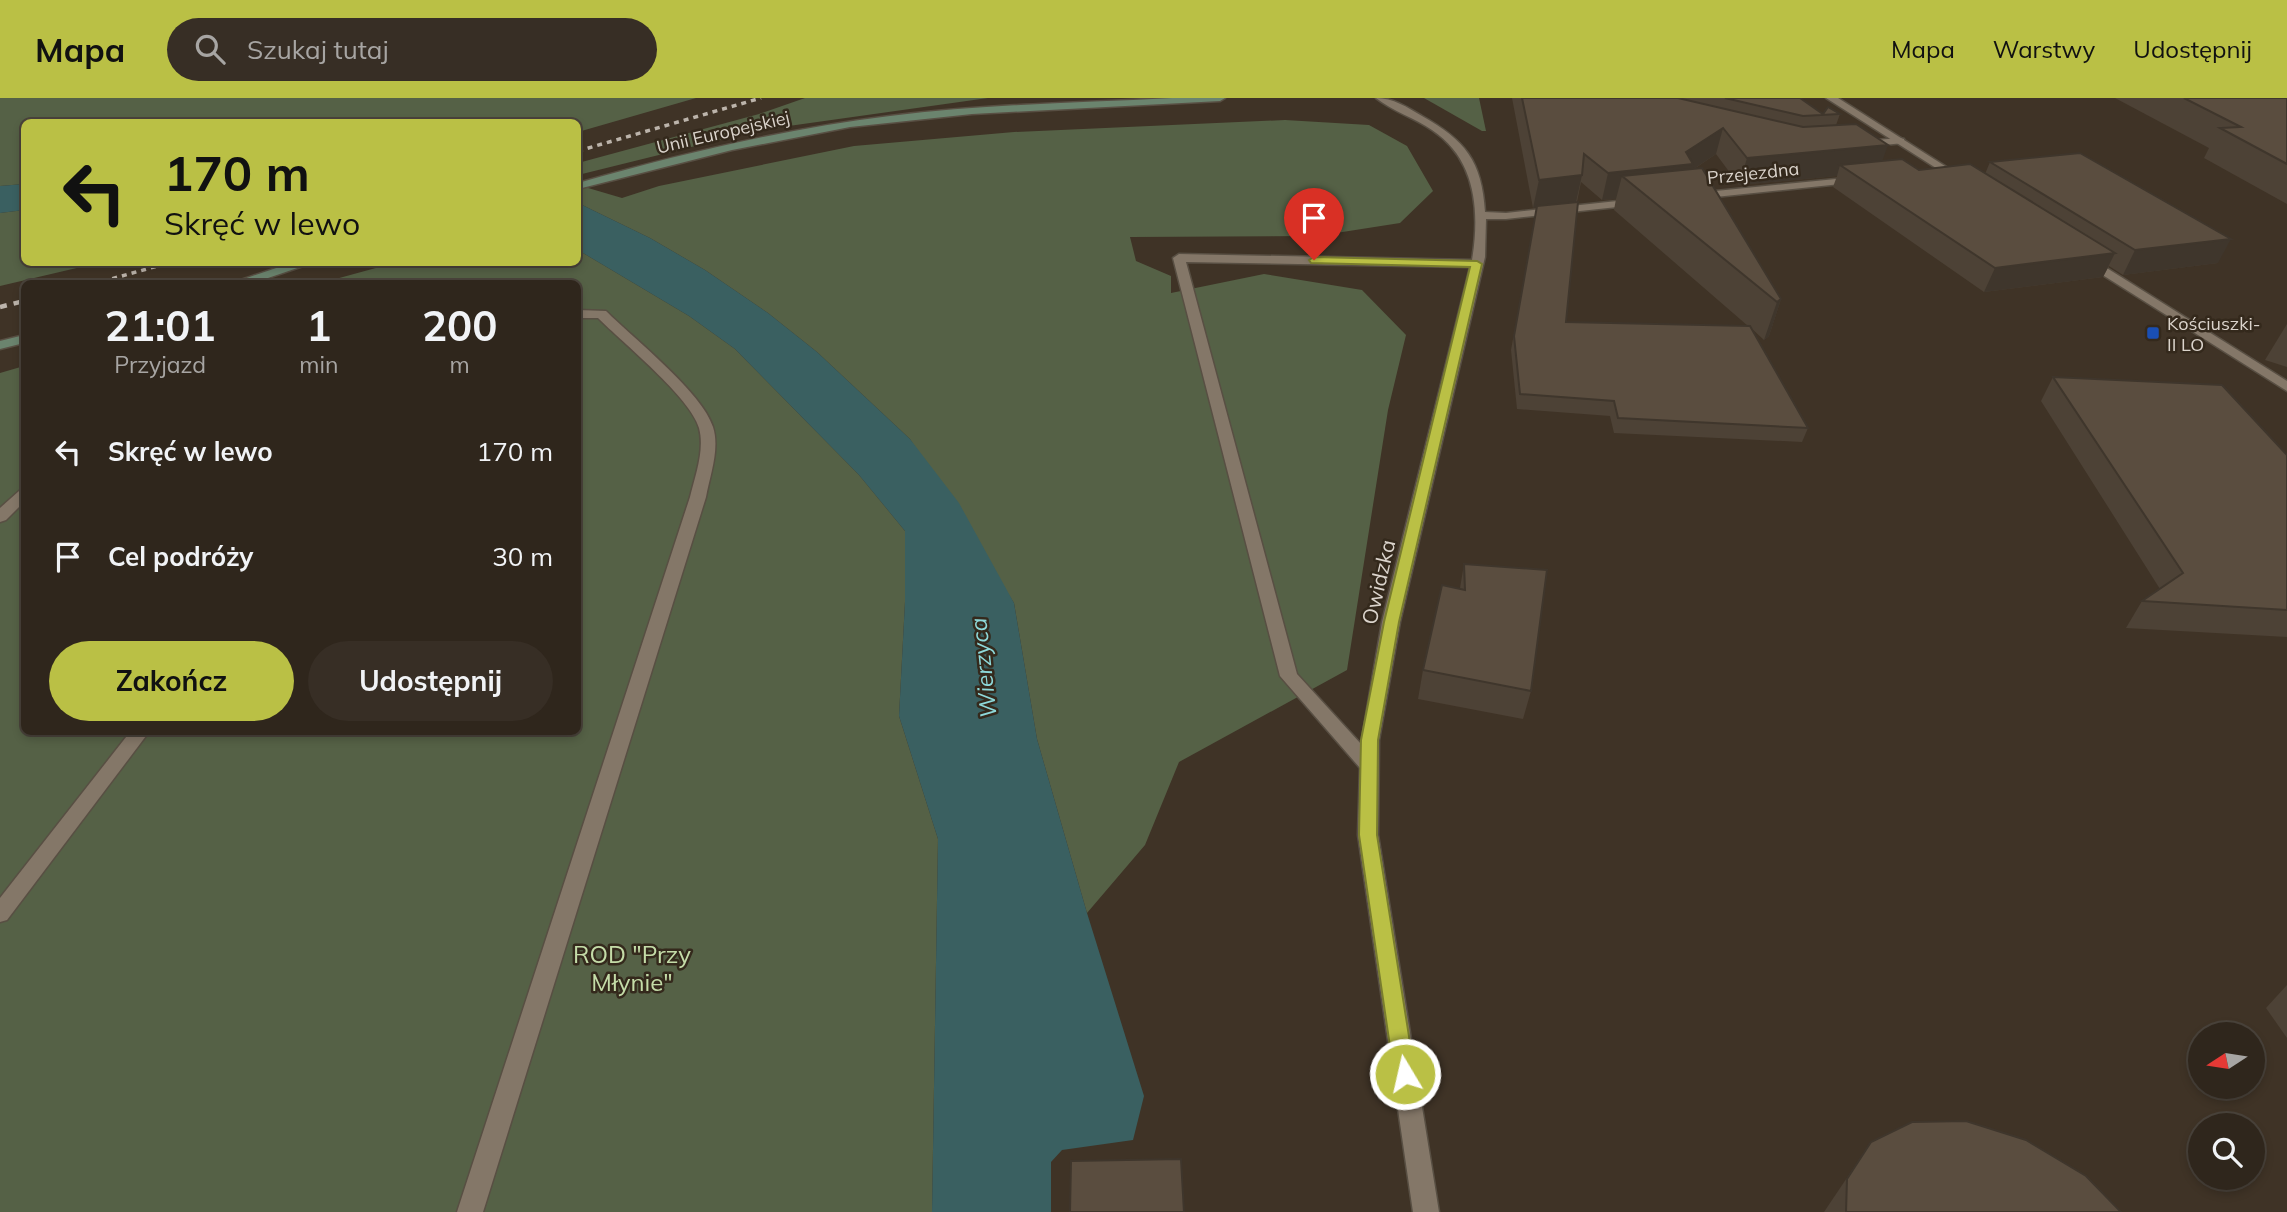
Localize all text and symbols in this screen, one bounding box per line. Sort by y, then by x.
search box [167,18,657,81]
text: Mapa [35,29,125,70]
icon: search [191,30,229,68]
text: Szukaj tutaj [247,33,389,66]
text: Mapa [1891,34,1955,64]
text: Warstwy [1993,34,2095,64]
text: Udostępnij [2133,34,2252,64]
street label: Unii Europejskiej [654,105,792,159]
text: 170 m [164,142,310,203]
icon: left [49,147,140,238]
street label: Przejezdna [1706,157,1800,189]
pin [1284,188,1344,260]
icon: arrive [1295,199,1333,237]
text: Skręć w lewo [164,203,360,243]
text: 21:01 [105,299,216,352]
text: 1 [306,299,331,352]
text: 200 [422,299,497,352]
place label: Kościuszki- II LO [2167,312,2260,356]
marker: Kościuszki- II LO [2145,325,2161,341]
text: Przyjazd [114,350,206,379]
text: min [299,350,338,379]
text: m [450,350,470,379]
icon: left [49,433,87,471]
text: Skręć w lewo [108,435,273,468]
text: 170 m [477,435,553,468]
street label: Owidzka [1356,537,1400,627]
icon: arrive [49,538,87,576]
text: Cel podróży [108,540,253,573]
text: 30 m [492,540,553,573]
water label: Wierzyca [963,616,1003,720]
button: Zakończ [49,641,294,721]
button: Udostępnij [308,641,553,721]
park label: ROD "Przy Młynie" [573,939,691,997]
north arrow [2188,1022,2264,1099]
map controls [2188,1022,2265,1190]
position arrow [1368,1037,1442,1111]
button: search [2188,1113,2265,1190]

